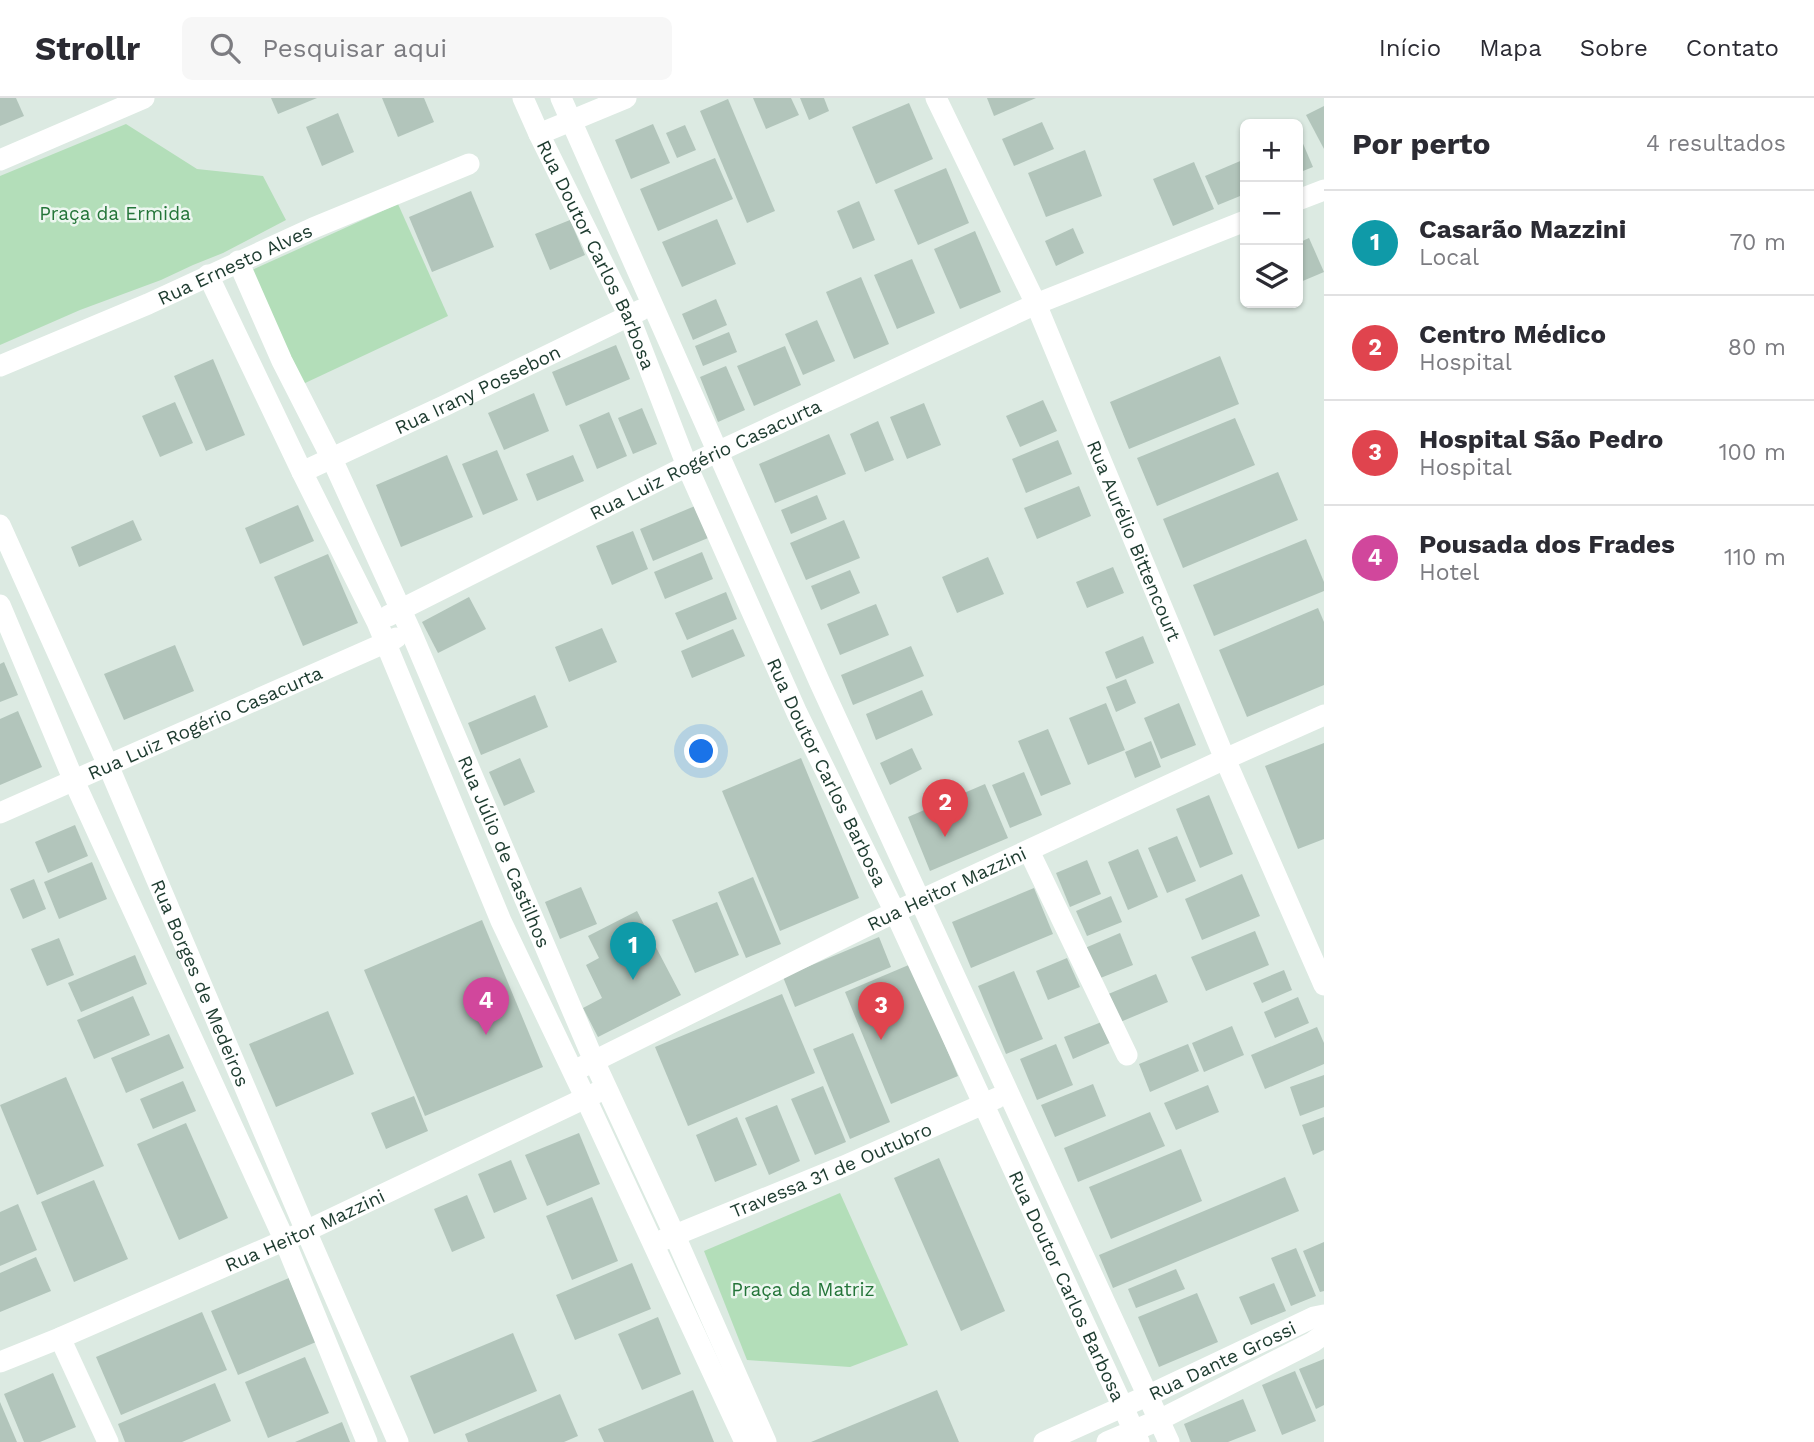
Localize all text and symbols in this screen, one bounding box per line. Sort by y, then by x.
search box [182,17,672,80]
text: Strollr [35,29,140,68]
icon: search [206,29,244,67]
text: Pesquisar aqui [262,33,447,63]
text: Início [1379,34,1441,62]
text: Mapa [1479,34,1542,62]
text: Sobre [1580,34,1648,62]
text: Contato [1686,34,1779,62]
map controls [1240,119,1303,308]
button: + [1240,119,1303,182]
text: Por perto [1352,126,1490,161]
text: 4 resultados [1646,130,1786,157]
street label: Rua Doutor Carlos Barbosa [532,136,660,373]
button: − [1240,182,1303,245]
park label: Praça da Ermida [39,202,191,225]
text: Casarão Mazzini [1419,214,1626,244]
street label: Rua Ernesto Alves [154,219,316,310]
text: 1 [1370,229,1380,256]
text: 70 m [1729,229,1786,256]
text: Local [1419,244,1479,271]
button: layers [1240,245,1303,308]
text: Centro Médico [1419,319,1606,349]
text: 2 [1368,334,1382,361]
text: 80 m [1728,334,1786,361]
street label: Rua Irany Possebon [391,340,564,439]
text: Hospital [1419,349,1512,376]
street label: Rua Luiz Rogério Casacurta [586,394,825,524]
text: Hospital São Pedro [1419,424,1663,454]
street label: Rua Aurélio Bittencourt [1082,437,1186,644]
text: 3 [1368,439,1382,466]
text: 100 m [1719,439,1786,466]
text: Hospital [1419,454,1512,481]
text: Pousada dos Frades [1419,529,1675,559]
text: 4 [1368,544,1382,571]
text: 110 m [1724,544,1786,571]
text: Hotel [1419,559,1479,586]
street label: Rua Doutor Carlos Barbosa [762,654,892,891]
street label: Rua Luiz Rogério Casacurta [84,661,326,784]
your location [684,734,718,768]
street label: Rua Júlio de Castilhos [453,752,556,951]
pin: 2 [922,779,968,837]
street label: Rua Heitor Mazzini [863,841,1030,936]
street label: Rua Borges de Medeiros [146,876,255,1090]
pin: 1 [610,922,656,980]
pin: 4 [463,977,509,1035]
pin: 3 [858,982,904,1040]
street label: Travessa 31 de Outubro [727,1117,935,1223]
street label: Rua Doutor Carlos Barbosa [1004,1167,1130,1405]
street label: Rua Heitor Mazzini [221,1184,388,1276]
park label: Praça da Matriz [731,1278,875,1301]
street label: Rua Dante Grossi [1145,1316,1300,1405]

